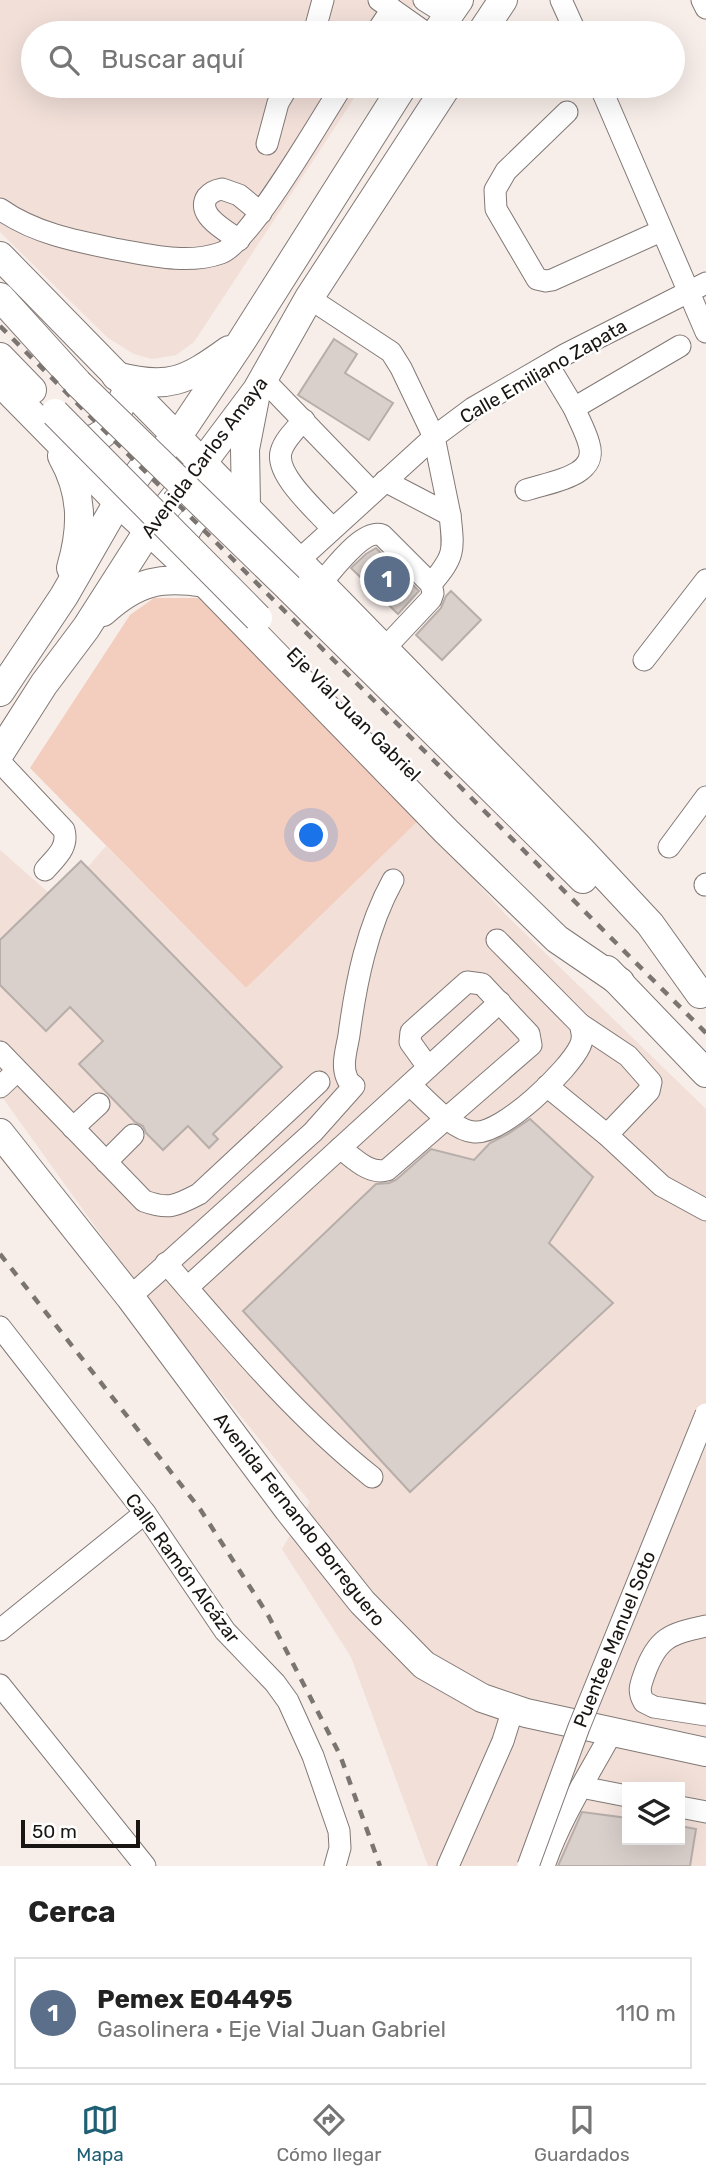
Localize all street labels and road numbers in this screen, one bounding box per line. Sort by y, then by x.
street label: Calle Emiliano Zapata [456,314,631,429]
street label: Avenida Carlos Amaya [136,372,272,542]
street label: Eje Vial Juan Gabriel [282,643,425,786]
street label: Avenida Fernando Borreguero [209,1408,390,1631]
street label: Calle Ramón Alcázar [120,1489,245,1648]
street label: Puentee Manuel Soto [569,1548,660,1731]

